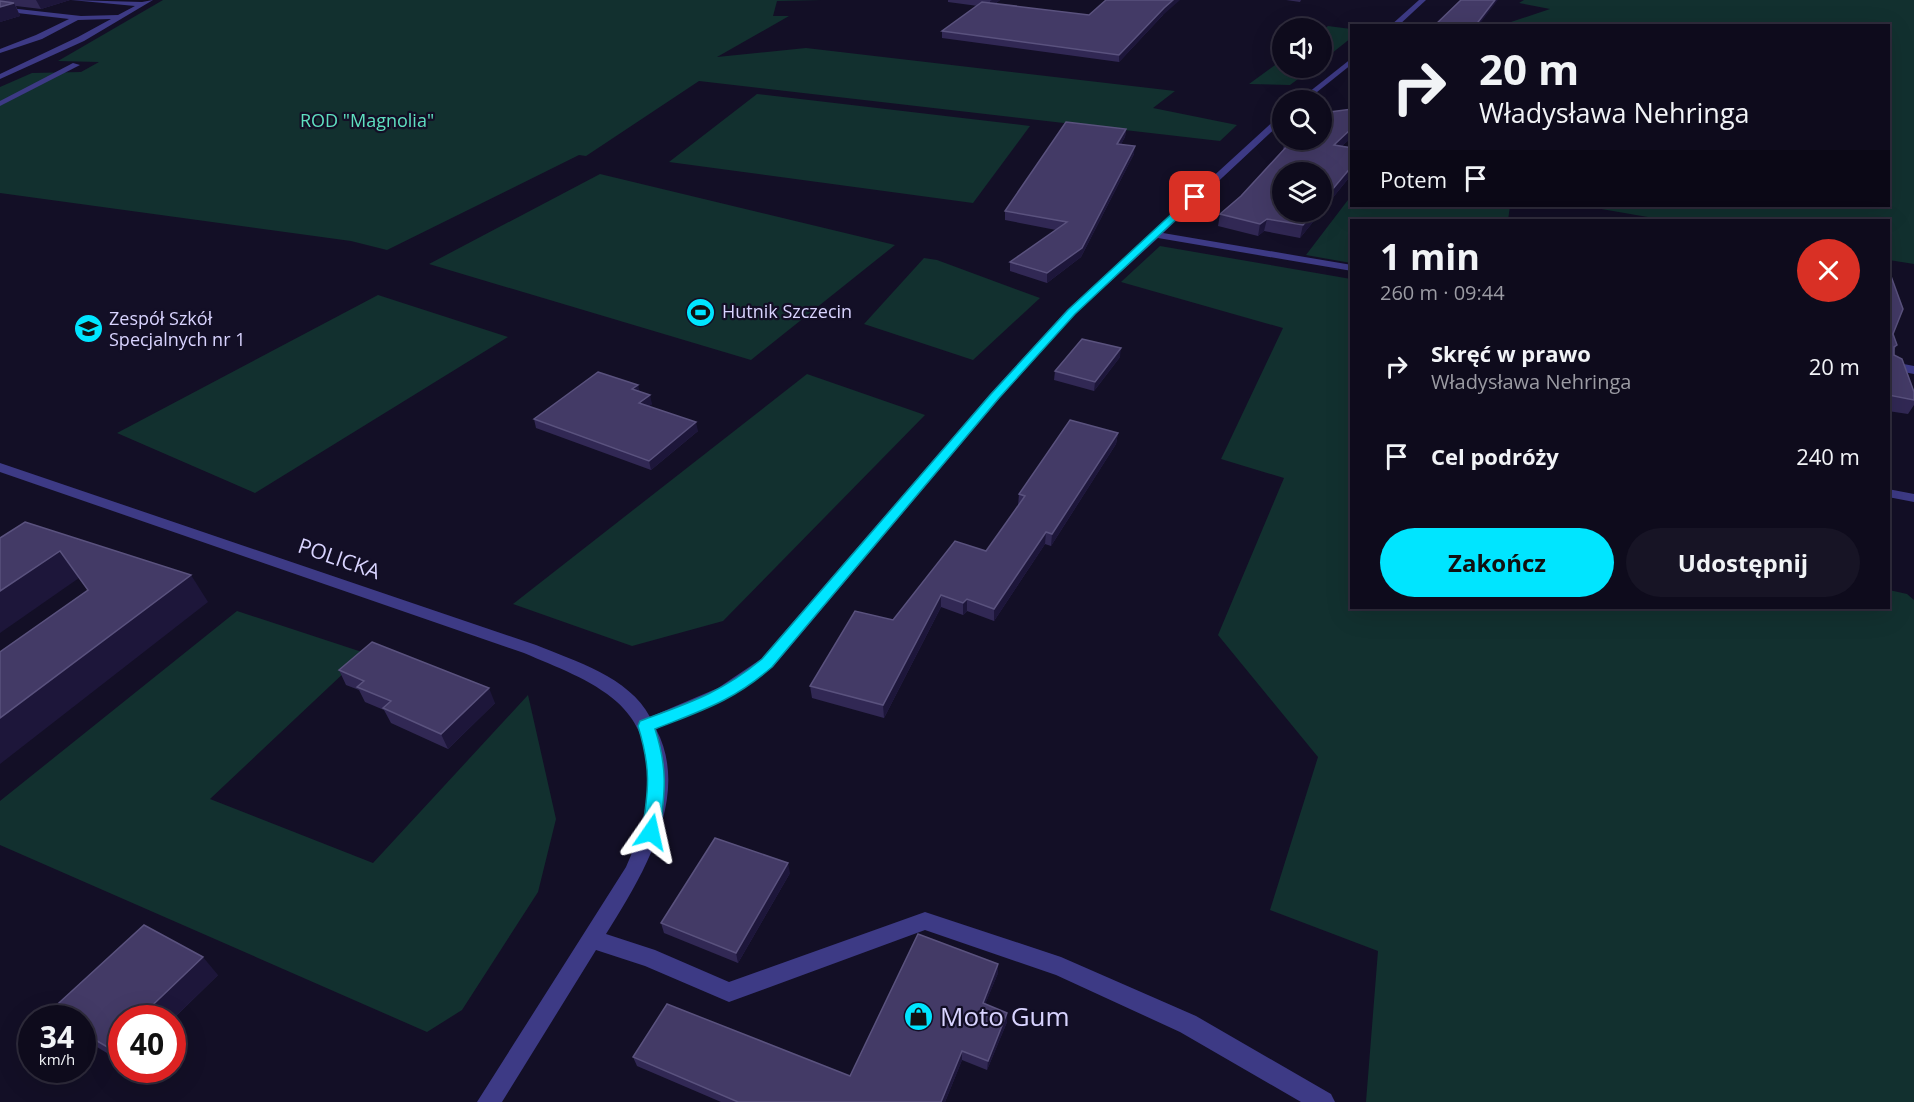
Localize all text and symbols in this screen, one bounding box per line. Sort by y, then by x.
map controls [1272,18,1332,222]
button: sound [1272,18,1332,78]
text: 20 m [1479,40,1579,97]
icon: right [1380,48,1458,126]
button: search [1272,90,1332,150]
text: Władysława Nehringa [1479,94,1750,131]
park label: ROD "Magnolia" [300,108,434,132]
button: layers [1272,162,1332,222]
icon: arrive [1459,162,1492,195]
text: Potem [1380,164,1447,194]
pin [1169,171,1220,222]
icon: arrive [1178,180,1211,213]
text: 1 min [1380,232,1480,281]
button: close [1797,239,1860,302]
text: 260 m · 09:44 [1380,279,1505,306]
sports icon: Hutnik Szczecin [685,296,717,328]
place label: Hutnik Szczecin [722,299,852,323]
place label: Zespół Szkół Specjalnych nr 1 [109,306,245,351]
school or university icon: Zespół Szkół Specjalnych nr 1 [72,313,104,345]
text: Skręć w prawo [1431,338,1591,368]
icon: right [1380,350,1413,383]
text: 20 m [1809,351,1860,381]
text: Władysława Nehringa [1431,368,1631,395]
icon: arrive [1380,440,1413,473]
text: Cel podróży [1431,441,1559,471]
text: 240 m [1796,441,1860,471]
button: Zakończ [1380,528,1614,597]
button: Udostępnij [1626,528,1860,597]
street label: POLICKA [295,531,385,585]
position arrow [619,800,683,864]
place label: Moto Gum [940,998,1070,1034]
shop icon: Moto Gum [903,1001,935,1033]
speed limit sign: 40 [108,1005,186,1083]
text: 34 [40,1016,74,1057]
text: km/h [39,1049,75,1069]

